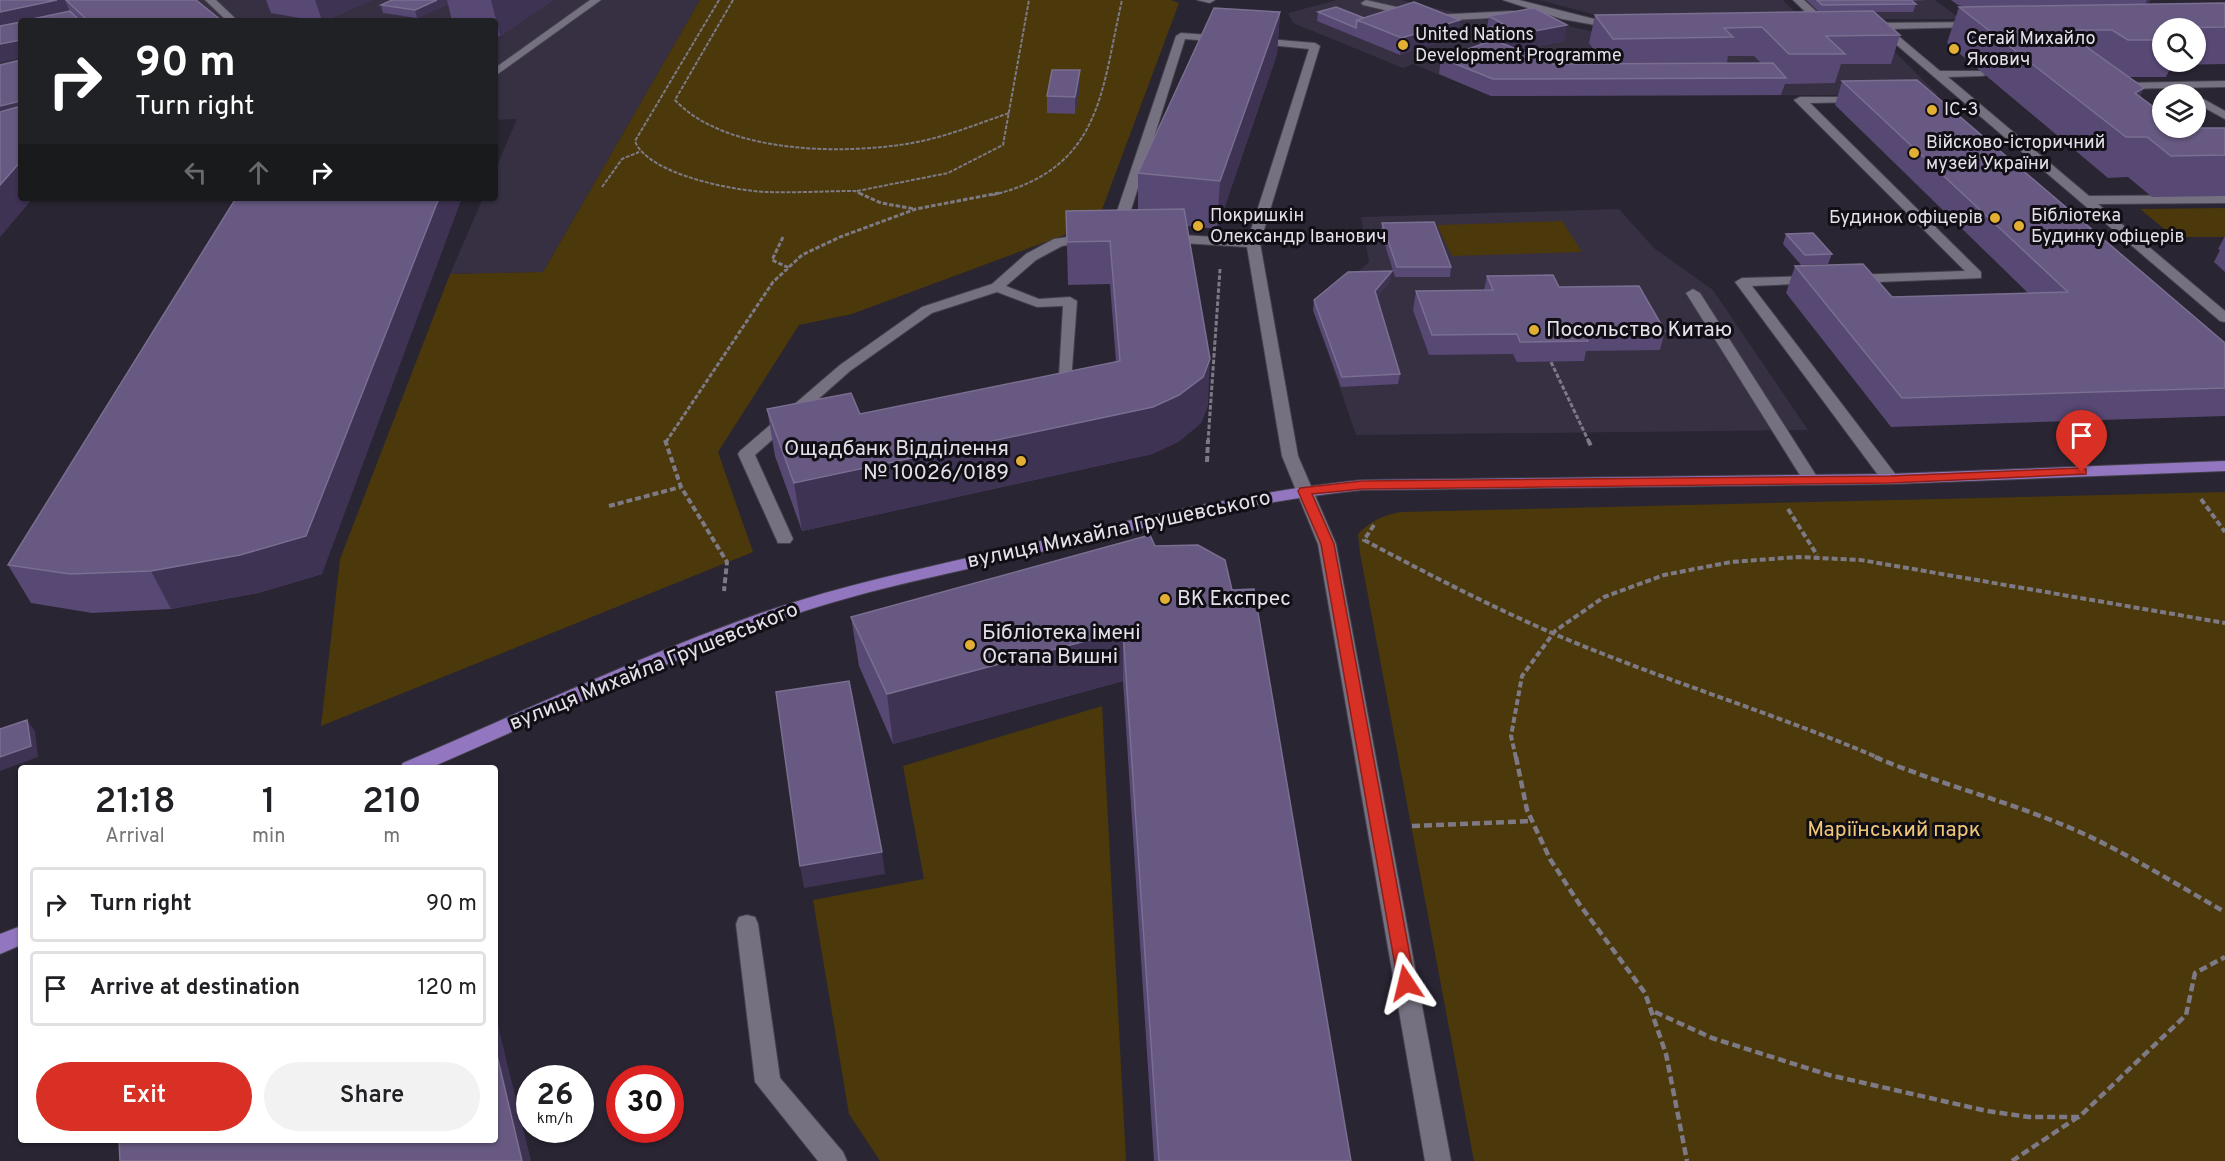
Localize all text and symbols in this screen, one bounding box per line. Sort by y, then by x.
map controls [2152,18,2206,138]
button: search [2152,18,2206,72]
place label: United Nations Development Programme [1415,24,1622,68]
place label: Сегай Михайло Якович [1966,28,2095,72]
text: 90 m [135,38,236,91]
marker: United Nations Development Programme [1396,38,1410,52]
icon: right [36,42,114,120]
marker: Сегай Михайло Якович [1947,42,1961,56]
button: layers [2152,84,2206,138]
text: Turn right [135,90,254,124]
place label: ІС-3 [1944,99,1978,122]
marker: ІС-3 [1925,103,1939,117]
place label: Війсково-історичний музей України [1926,132,2105,176]
marker: Війсково-історичний музей України [1907,146,1921,160]
icon: left [179,156,212,189]
icon: ahead [242,156,275,189]
icon: right [305,156,338,189]
place label: Покришкін Олександр Іванович [1210,205,1386,249]
place label: Бібліотека Будинку офіцерів [2031,205,2184,249]
place label: Будинок офіцерів [1829,207,1983,230]
marker: Будинок офіцерів [1988,211,2002,225]
marker: Покришкін Олександр Іванович [1191,219,1205,233]
marker: Бібліотека Будинку офіцерів [2012,219,2026,233]
place label: Посольство Китаю [1546,317,1732,344]
marker: Посольство Китаю [1527,323,1541,337]
pin [2056,410,2107,472]
icon: arrive [2065,419,2098,452]
place label: Ощадбанк Відділення № 10026/0189 [784,436,1009,487]
marker: Ощадбанк Відділення № 10026/0189 [1014,454,1028,468]
street label: вулиця Михайла Грушевського [965,485,1273,575]
place label: ВК Експрес [1177,586,1291,613]
marker: ВК Експрес [1158,592,1172,606]
street label: вулиця Михайла Грушевського [506,597,802,737]
place label: Бібліотека імені Остапа Вишні [982,620,1141,671]
marker: Бібліотека імені Остапа Вишні [963,638,977,652]
text: 21:18 [94,780,176,826]
text: 1 [262,780,276,826]
text: 210 [362,780,421,826]
park label: Маріїнський парк [1807,817,1981,844]
text: Arrival [105,824,165,850]
text: min [252,824,285,850]
text: m [383,824,400,850]
icon: right [39,888,72,921]
text: Turn right [90,891,192,918]
text: 90 m [426,891,477,918]
position arrow [1374,951,1438,1015]
icon: arrive [39,972,72,1005]
text: Arrive at destination [90,975,300,1002]
text: 120 m [417,975,477,1002]
button: Exit [36,1062,252,1131]
button: Share [264,1062,480,1131]
speed limit sign: 30 [606,1065,684,1143]
text: 26 [537,1078,573,1115]
text: km/h [537,1110,573,1129]

